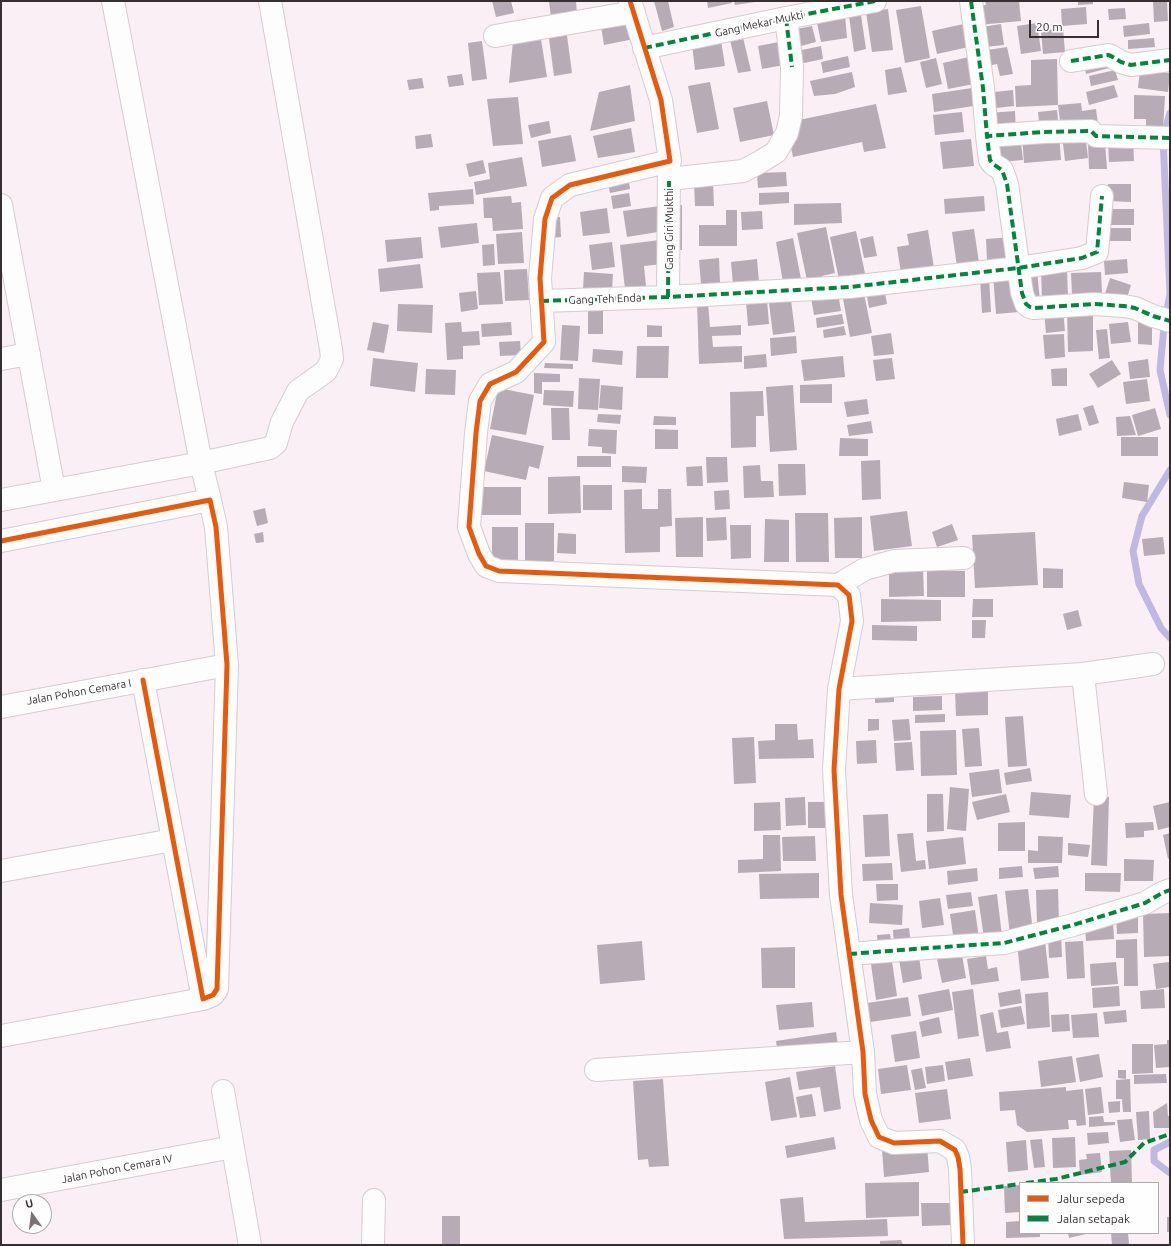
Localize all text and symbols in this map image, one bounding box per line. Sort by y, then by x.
street label: Gang Mekar Mukti [714,8,804,40]
scale bar [1031,12,1101,38]
text: 20 m [1036,20,1063,33]
street label: Gang Giri Mukthi [662,188,676,270]
street label: Gang Teh Enda [568,291,642,307]
street label: Jalan Pohon Cemara I [26,676,132,708]
street label: Jalan Pohon Cemara IV [60,1152,174,1186]
legend [1019,1182,1159,1234]
text: Jalur sepeda [1057,1192,1125,1205]
north arrow [12,1194,52,1234]
text: U [24,1197,35,1210]
text: Jalan setapak [1057,1212,1130,1225]

